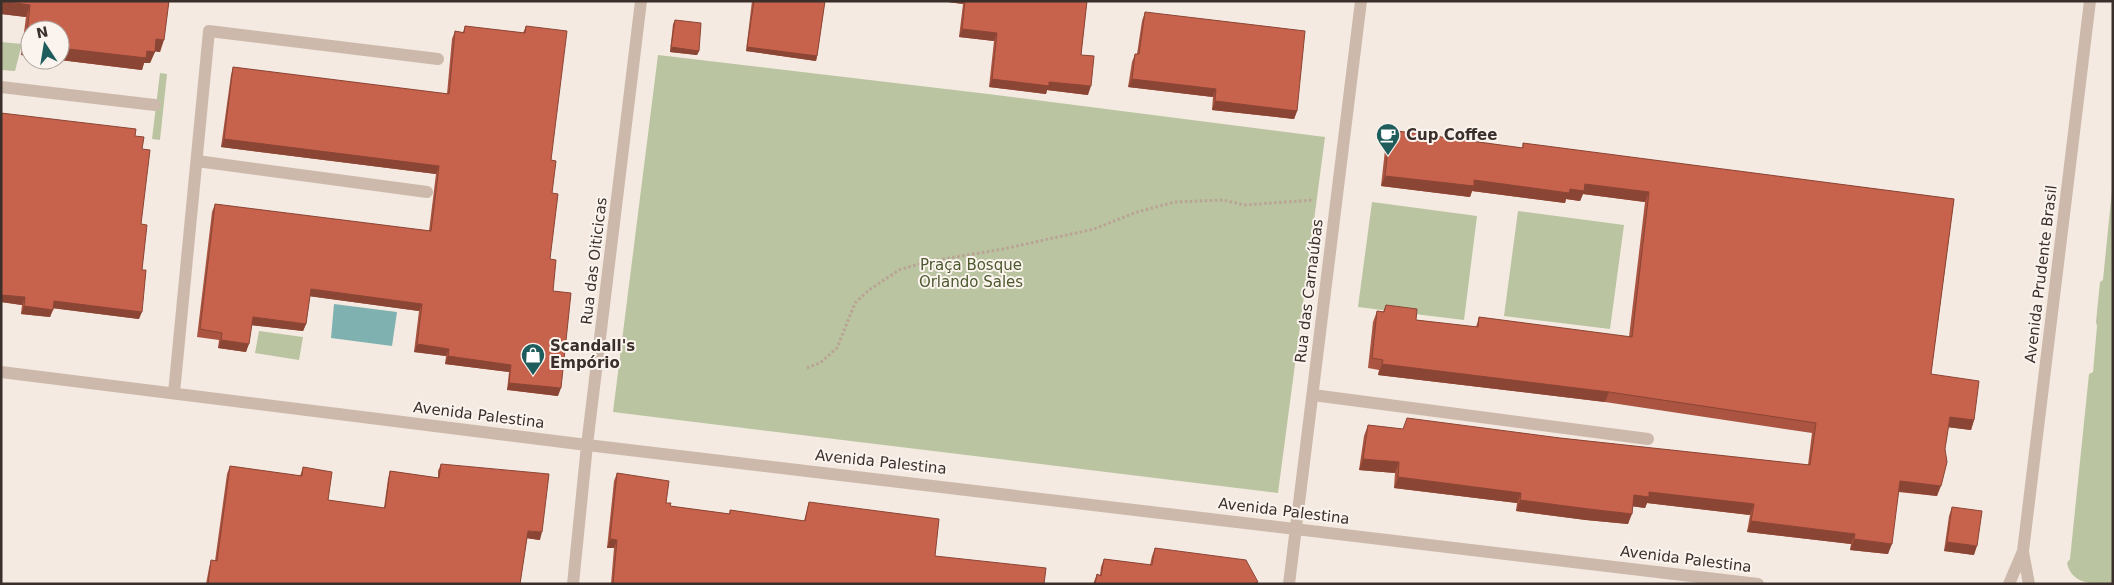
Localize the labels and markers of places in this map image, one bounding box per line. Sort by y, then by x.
cafe icon: Cup Coffee [1375,122,1401,156]
place label: Cup Coffee [1406,126,1497,144]
place label: Scandall's Empório [550,337,635,372]
shop icon: Scandall's Empório [520,342,546,376]

